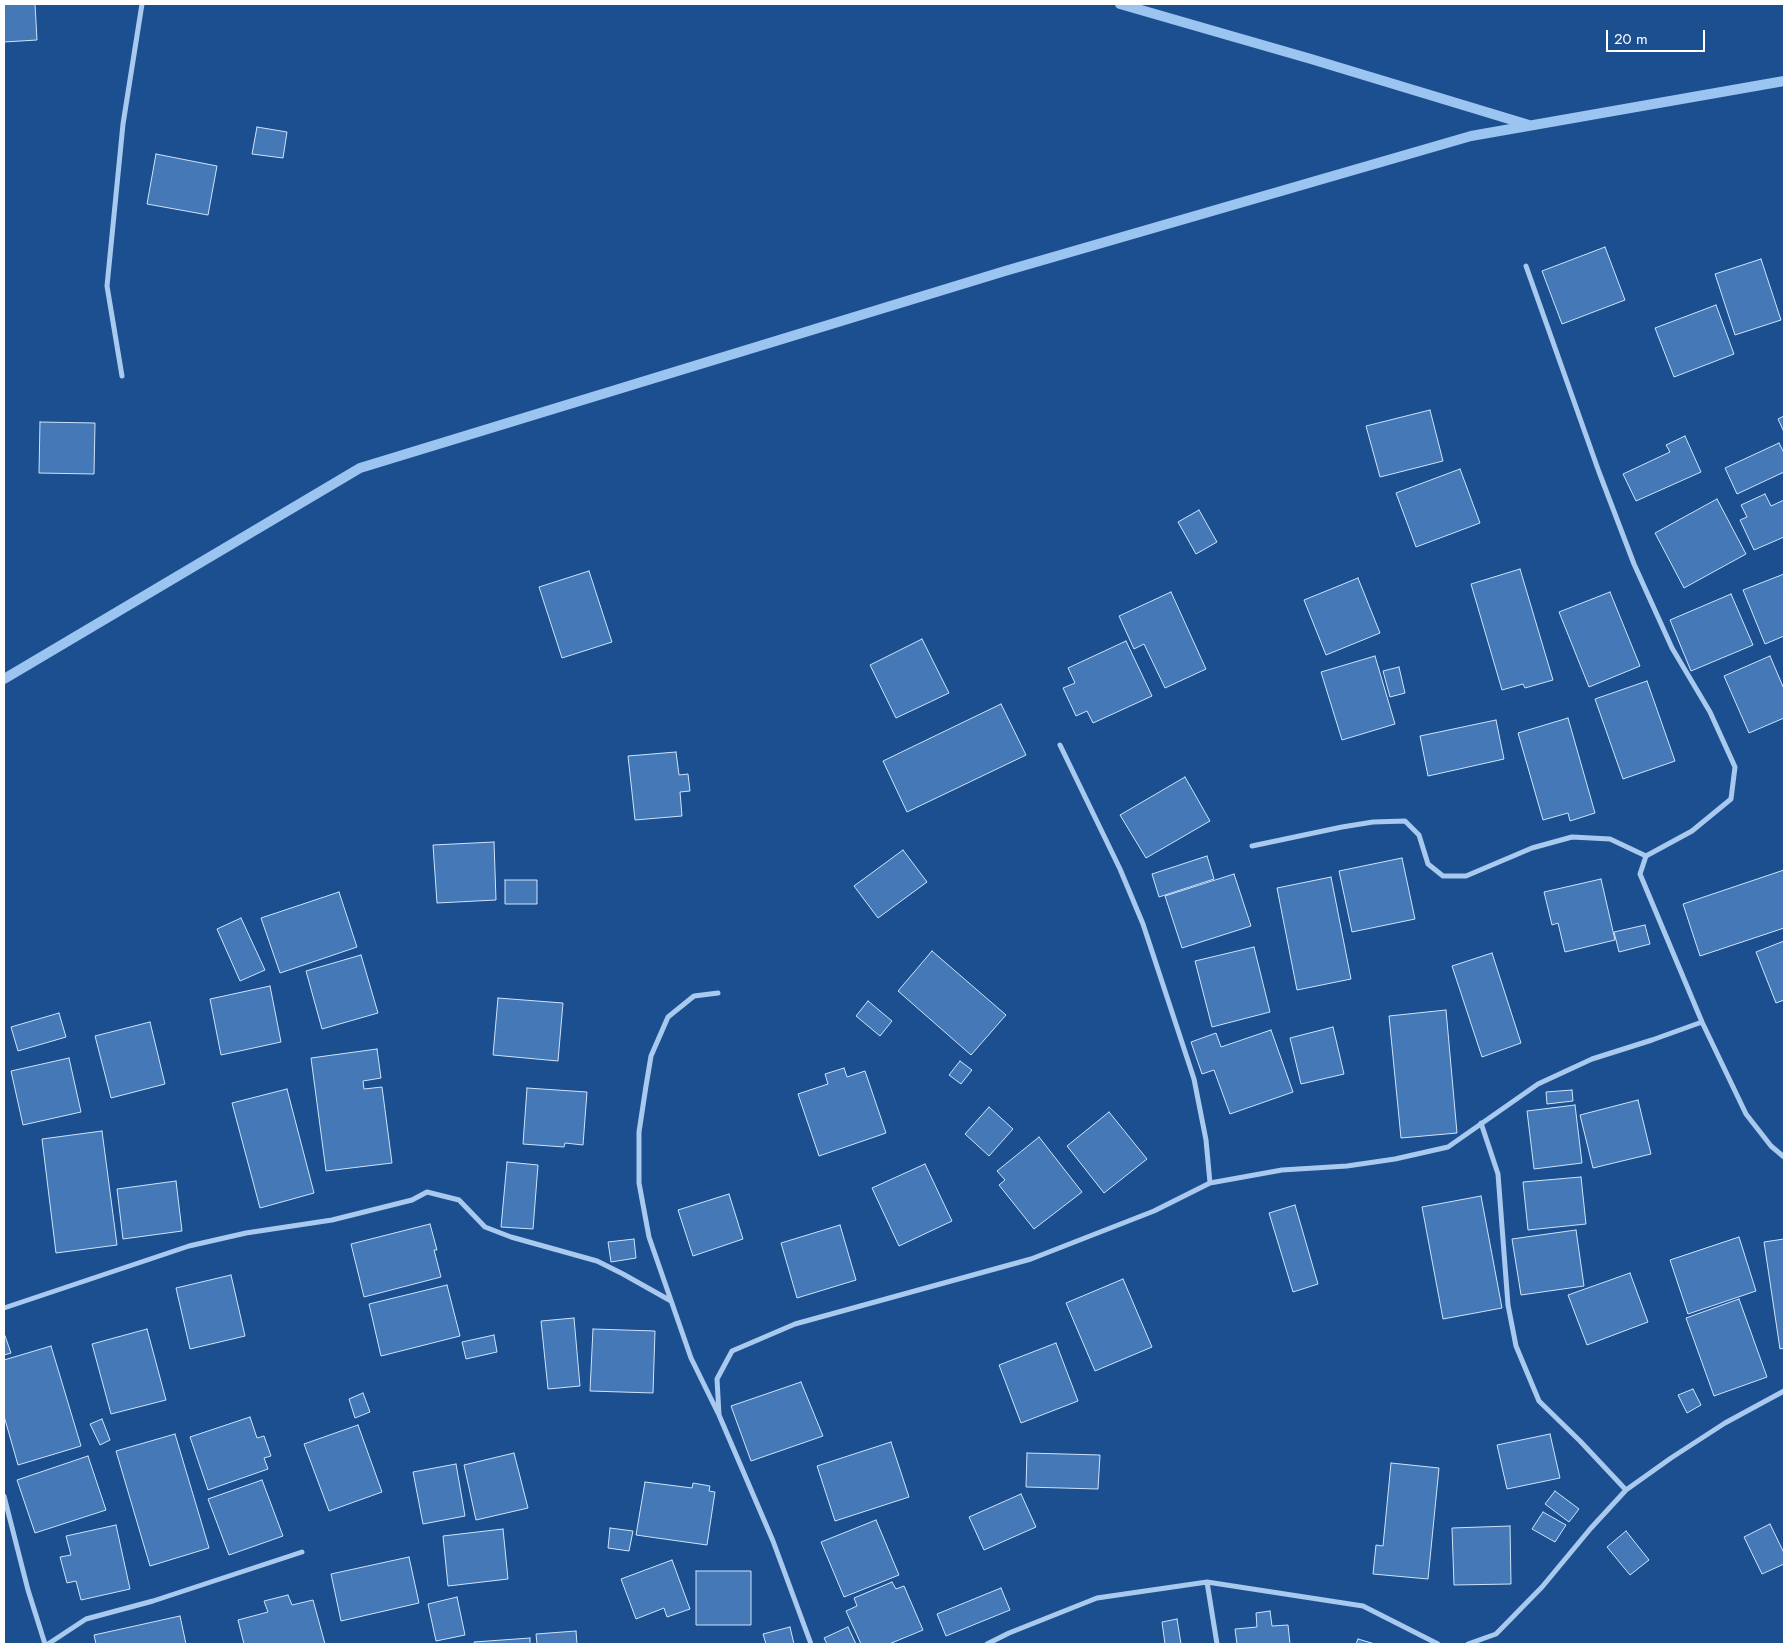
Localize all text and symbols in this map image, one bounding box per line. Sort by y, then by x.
scale bar [1608,20,1707,52]
text: 20 m [1614,28,1648,50]

